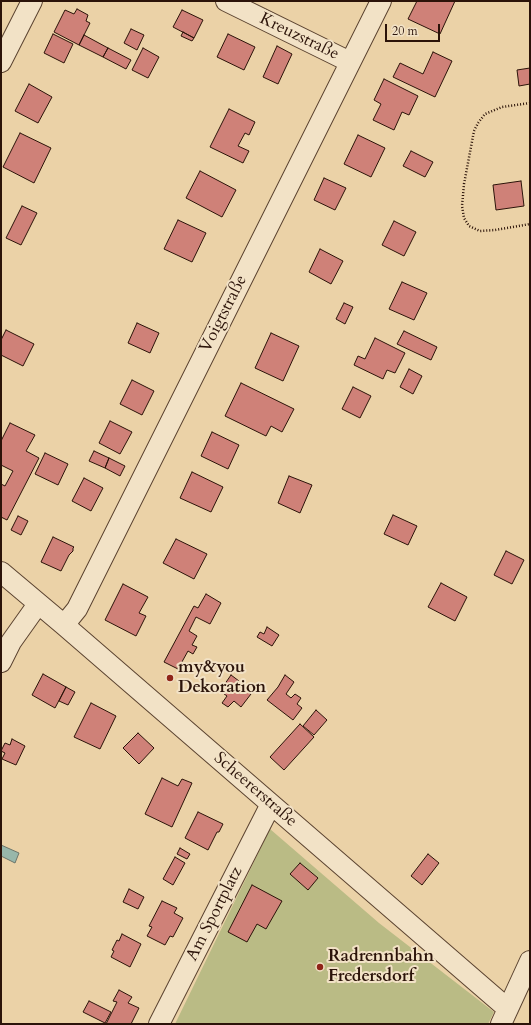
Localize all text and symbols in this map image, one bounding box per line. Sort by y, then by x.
street label: Kreuzstraße [256,9,342,65]
scale bar [387,16,442,42]
text: 20 m [392,23,418,39]
street label: Voigtstraße [196,272,252,356]
place label: my&you Dekoration [178,658,266,698]
marker: my&you Dekoration [165,673,175,683]
street label: Scheererstraße [209,748,301,832]
street label: Am Sportplatz [183,863,247,965]
place label: Radrennbahn Fredersdorf [328,947,434,987]
marker: Radrennbahn Fredersdorf [315,962,325,972]

